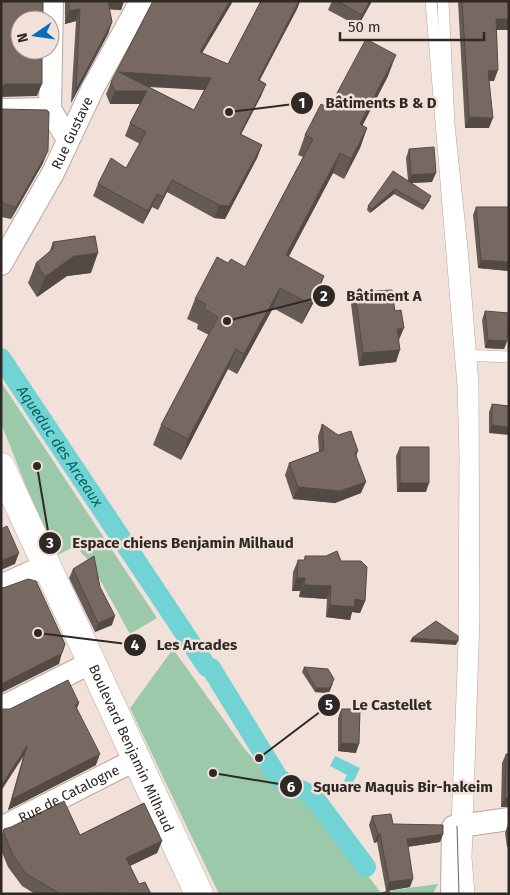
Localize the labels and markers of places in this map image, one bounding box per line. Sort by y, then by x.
callout: Bâtiments B & D [290,88,446,118]
callout: Bâtiment A [311,281,432,311]
callout: Espace chiens Benjamin Milhaud [38,528,304,558]
callout: Les Arcades [122,630,248,660]
callout: Le Castellet [317,690,441,720]
callout: Square Maquis Bir-hakeim [278,771,503,801]

